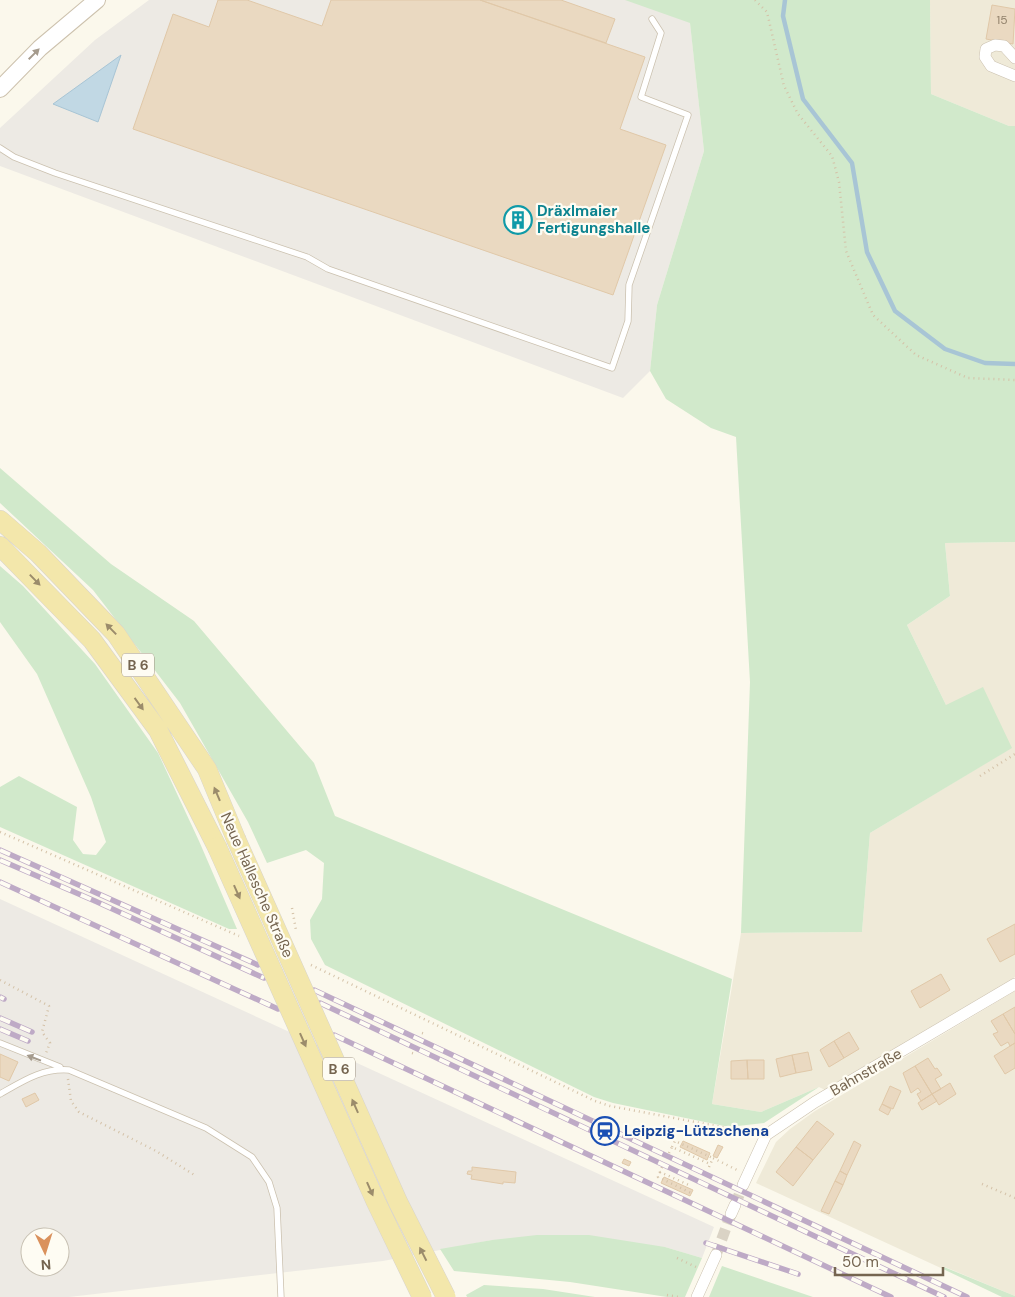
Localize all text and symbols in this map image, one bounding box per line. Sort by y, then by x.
house number: 15 [996,12,1008,28]
one-way arrow [28,48,40,60]
place label: Dräxlmaier Fertigungshalle [537,201,650,238]
building icon: Dräxlmaier Fertigungshalle [503,205,533,235]
one-way arrow [29,574,41,586]
one-way arrow [105,623,117,635]
road number: B 6 [122,654,154,676]
one-way arrow [134,697,144,711]
one-way arrow [213,787,221,801]
street label: Neue Hallesche Straße [216,809,298,961]
one-way arrow [234,885,242,899]
one-way arrow [300,1033,308,1047]
street label: Bahnstraße [827,1043,905,1101]
one-way arrow [26,1054,41,1062]
road number: B 6 [323,1058,355,1080]
one-way arrow [351,1099,359,1113]
station icon: Leipzig-Lützschena [590,1116,620,1146]
place label: Leipzig-Lützschena [624,1121,769,1141]
one-way arrow [366,1182,374,1196]
north arrow [20,1227,70,1277]
scale bar [835,1244,942,1276]
one-way arrow [419,1247,427,1261]
text: 50 m [842,1252,879,1272]
text: N [40,1256,52,1274]

